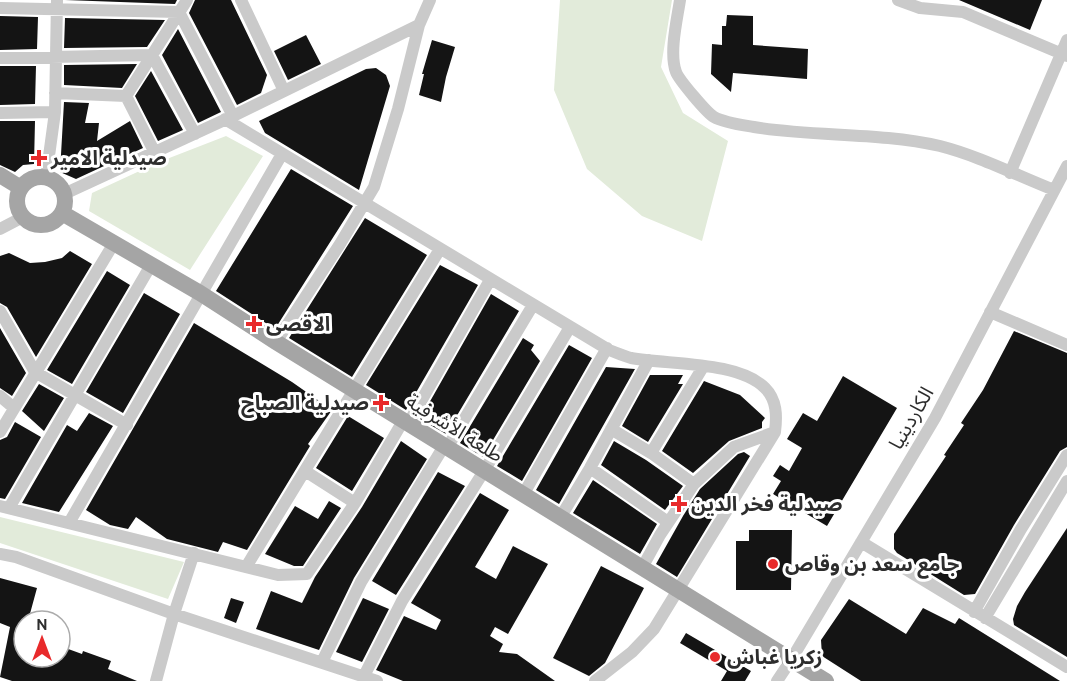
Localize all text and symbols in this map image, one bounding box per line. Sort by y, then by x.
place label: صيدلية الامير [50,146,167,170]
marker: صيدلية الامير [32,151,46,165]
place label: الاقصى [266,312,330,336]
marker: الاقصى [247,317,261,331]
street label: الكاردينيا [884,382,938,454]
street label: طلعة الأشرفية [402,389,508,467]
place label: صيدلية الصباح [241,391,369,418]
marker: صيدلية الصباح [374,396,388,410]
place label: صيدلية فخر الدين [691,492,843,516]
marker: صيدلية فخر الدين [672,497,686,511]
place label: جامع سعد بن وقاص [785,552,960,579]
marker: جامع سعد بن وقاص [766,557,780,571]
north arrow [12,609,72,669]
text: N [36,615,48,634]
place label: زكريا غباش [727,645,822,669]
marker: زكريا غباش [708,650,722,664]

